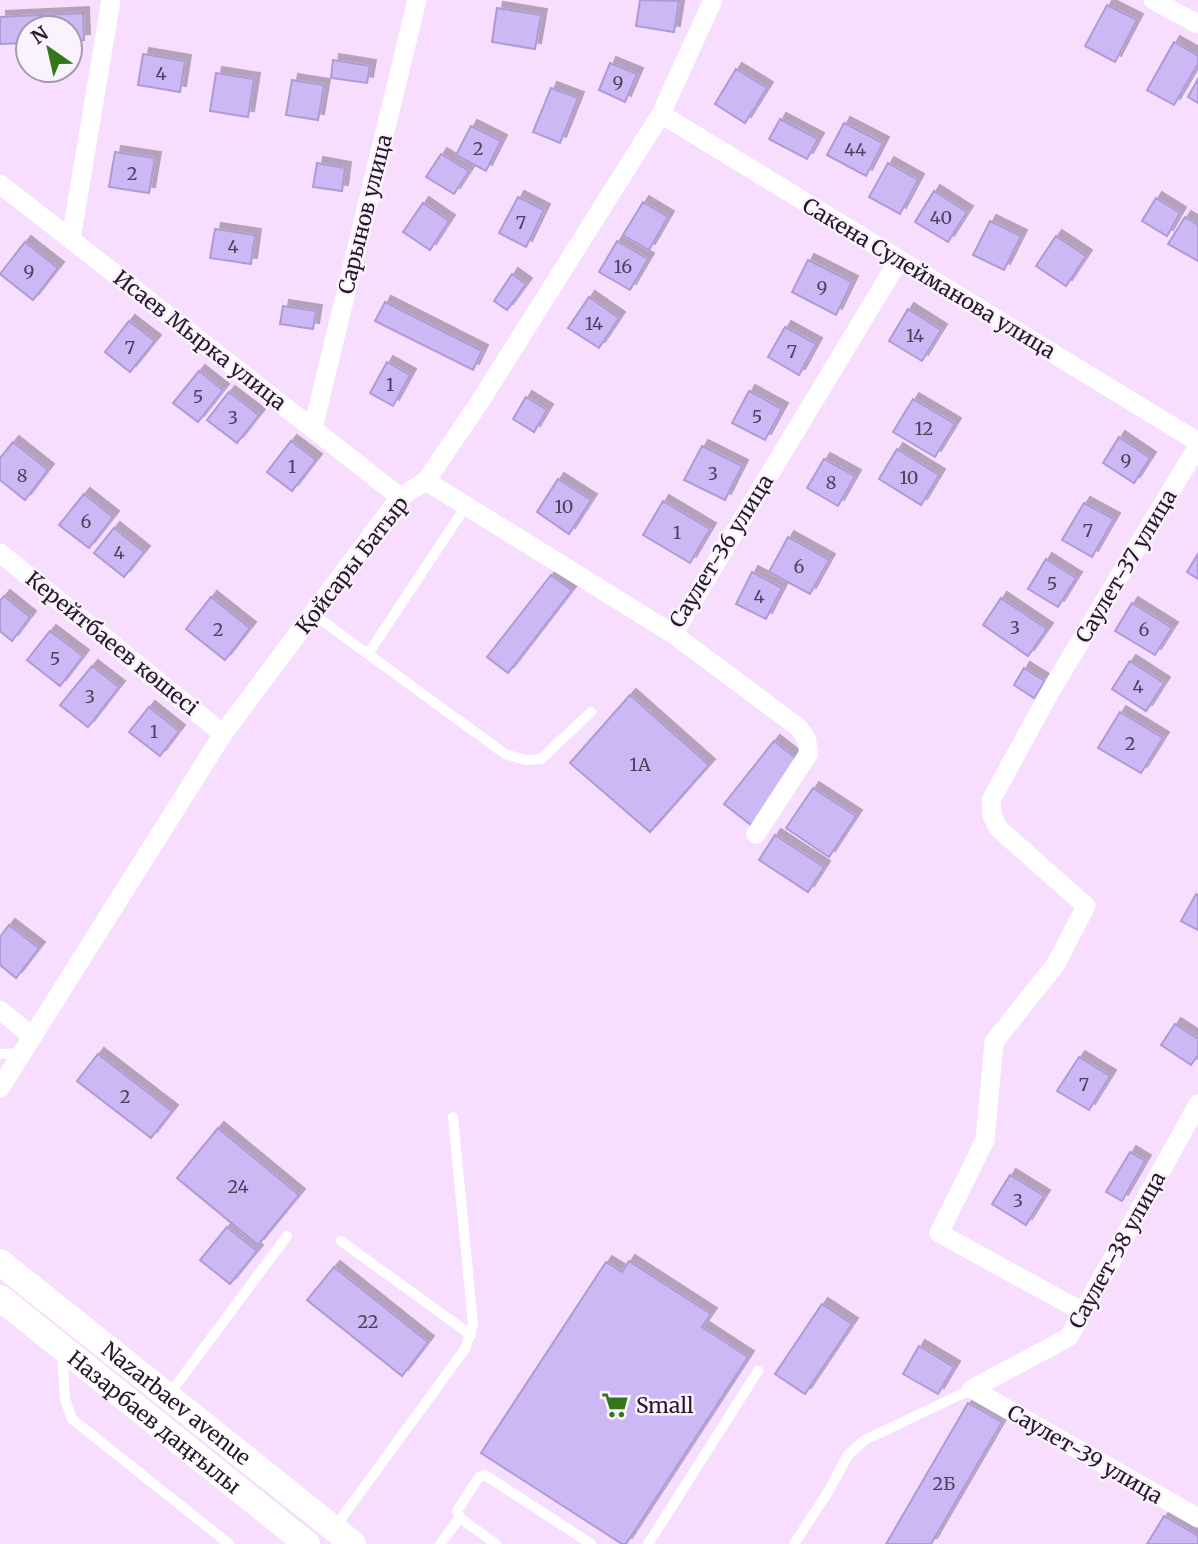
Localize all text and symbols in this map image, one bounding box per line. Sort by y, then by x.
north arrow [14,14,84,84]
text: N [27,21,52,49]
house number: 4 [155,62,167,85]
house number: 9 [613,71,623,94]
street label: Сарынов улица [332,131,398,297]
house number: 2 [473,137,483,160]
house number: 44 [844,138,866,161]
house number: 2 [127,162,137,185]
street label: Сакена Сулейманова улица [798,192,1060,364]
house number: 40 [930,206,952,229]
house number: 7 [516,211,526,234]
house number: 4 [227,235,239,258]
house number: 16 [614,255,632,278]
house number: 9 [24,260,34,283]
street label: Исаев Мырка улица [108,264,292,416]
house number: 9 [817,276,827,299]
house number: 14 [585,312,603,335]
house number: 14 [906,324,924,347]
house number: 7 [125,336,135,359]
house number: 7 [787,340,797,363]
house number: 1 [386,373,394,396]
house number: 5 [193,385,203,408]
house number: 5 [752,405,762,428]
house number: 3 [228,406,238,429]
house number: 12 [915,417,933,440]
house number: 9 [1121,449,1131,472]
house number: 1 [288,455,296,478]
house number: 3 [708,462,718,485]
house number: 8 [17,464,27,487]
house number: 10 [900,466,918,489]
street label: Саулет-36 улица [663,469,779,633]
house number: 8 [826,471,836,494]
street label: Саулет-37 улица [1070,484,1182,648]
street label: Қойсары Батыр [290,491,414,639]
house number: 10 [555,495,573,518]
house number: 6 [81,510,92,533]
house number: 7 [1083,519,1093,542]
house number: 1 [673,521,681,544]
house number: 4 [113,541,125,564]
house number: 6 [794,555,805,578]
street label: Керейтбаеев көшесі [20,565,204,721]
house number: 5 [1047,572,1057,595]
house number: 4 [753,585,765,608]
house number: 3 [1010,616,1020,639]
house number: 2 [213,618,223,641]
house number: 6 [1139,618,1150,641]
house number: 5 [50,647,60,670]
house number: 4 [1132,675,1144,698]
house number: 3 [85,685,95,708]
house number: 1 [150,720,158,743]
house number: 2 [1125,732,1135,755]
house number: 1А [629,753,651,776]
house number: 7 [1079,1073,1089,1096]
house number: 2 [120,1085,130,1108]
street label: Саулет-38 улица [1063,1167,1171,1333]
house number: 24 [227,1175,249,1198]
house number: 3 [1013,1189,1023,1212]
house number: 22 [357,1310,379,1333]
street label: Nazarbaev avenue [97,1335,257,1471]
street label: Назарбаев даңғылы [63,1344,246,1499]
supermarket icon: Small [600,1390,630,1420]
place label: Small [636,1392,694,1419]
street label: Саулет-39 улица [1002,1399,1168,1509]
house number: 2Б [933,1472,955,1495]

